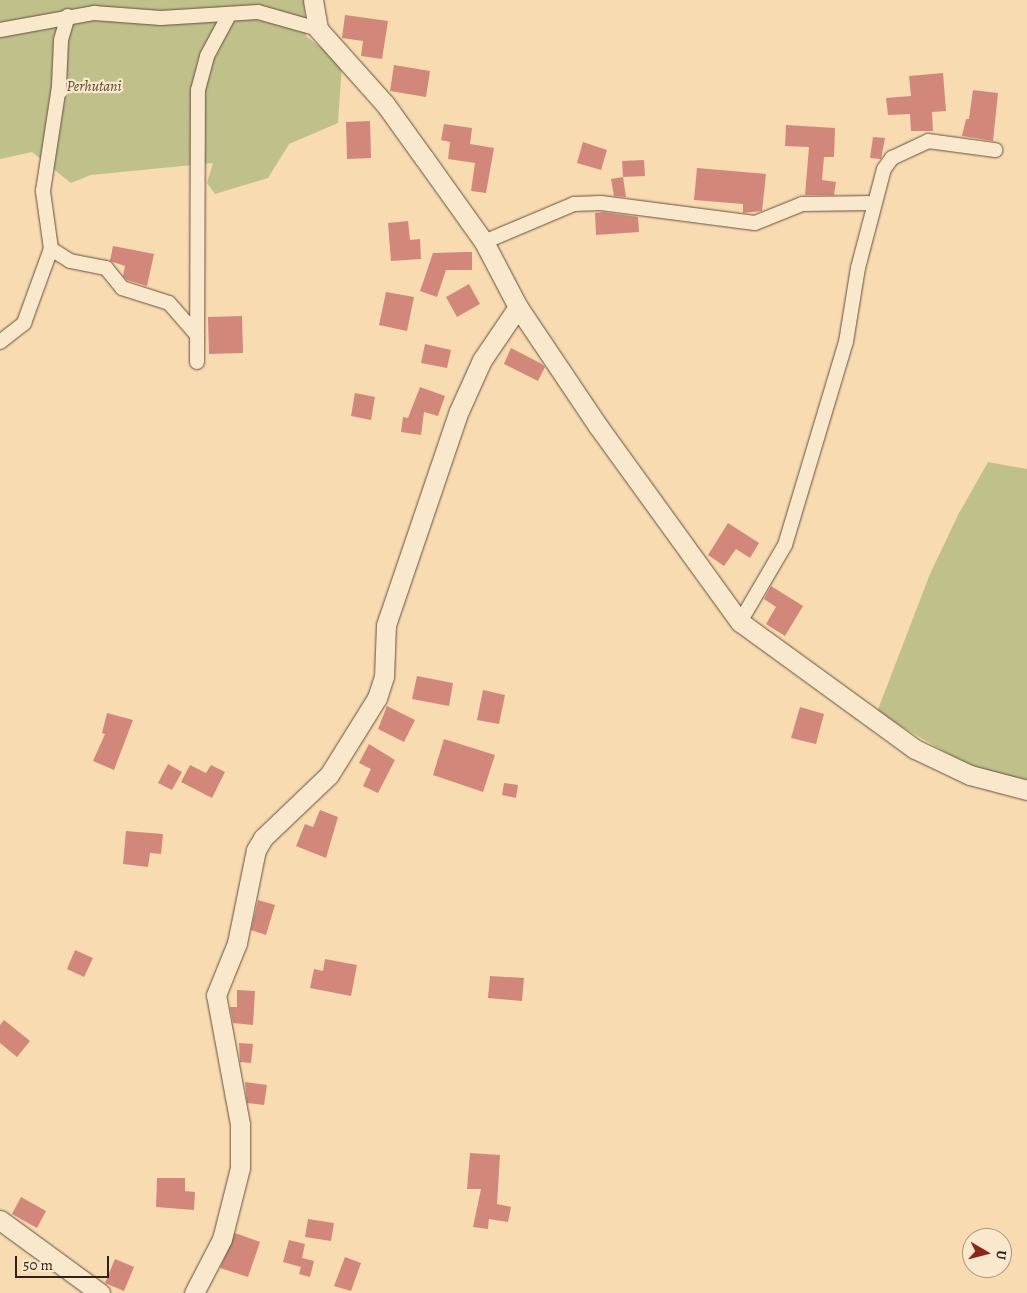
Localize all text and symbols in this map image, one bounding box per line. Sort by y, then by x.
park label: Perhutani [67,78,121,96]
north arrow [962,1228,1012,1278]
scale bar [18,1246,111,1278]
text: U [991,1249,1011,1261]
text: 50 m [23,1255,53,1275]

